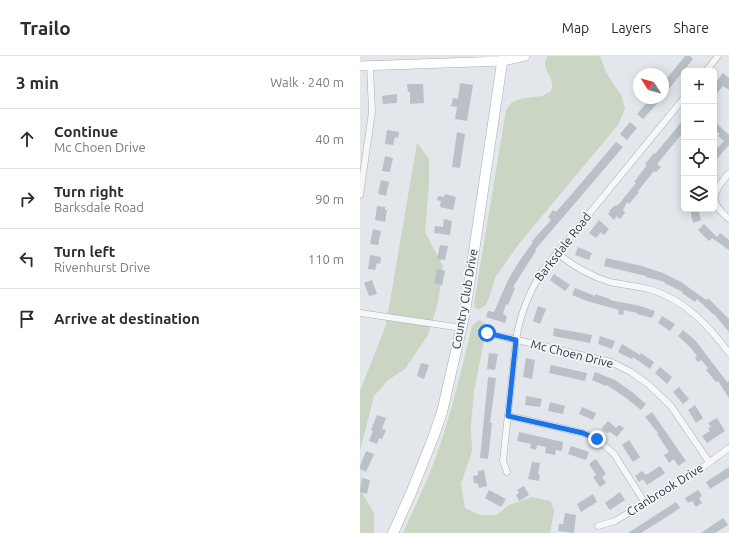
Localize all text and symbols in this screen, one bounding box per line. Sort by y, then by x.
text: Trailo [20,17,71,39]
text: Map [562,20,589,36]
text: Layers [611,20,651,36]
text: Share [673,20,709,36]
north arrow [633,68,669,104]
map controls [681,68,717,212]
button: + [681,68,717,104]
text: 3 min [16,73,59,92]
text: Walk · 240 m [270,75,344,89]
button: − [681,104,717,140]
text: Continue [54,123,118,140]
icon: ahead [16,128,38,150]
text: 40 m [315,132,344,146]
text: Mc Choen Drive [54,140,146,154]
button: locate [681,140,717,176]
button: layers [681,176,717,212]
text: Turn right [54,183,124,200]
icon: right [16,188,38,210]
text: 90 m [315,192,344,206]
text: Barksdale Road [54,200,144,214]
street label: Barksdale Road [532,210,593,283]
text: Turn left [54,243,115,260]
icon: left [16,248,38,270]
street label: Country Club Drive [449,248,480,350]
text: 110 m [308,252,344,266]
text: Rivenhurst Drive [54,260,150,274]
icon: arrive [16,308,38,330]
text: Arrive at destination [54,310,200,327]
route start [478,324,496,342]
street label: Mc Choen Drive [530,337,615,370]
route end [588,430,606,448]
street label: Cranbrook Drive [624,461,705,518]

